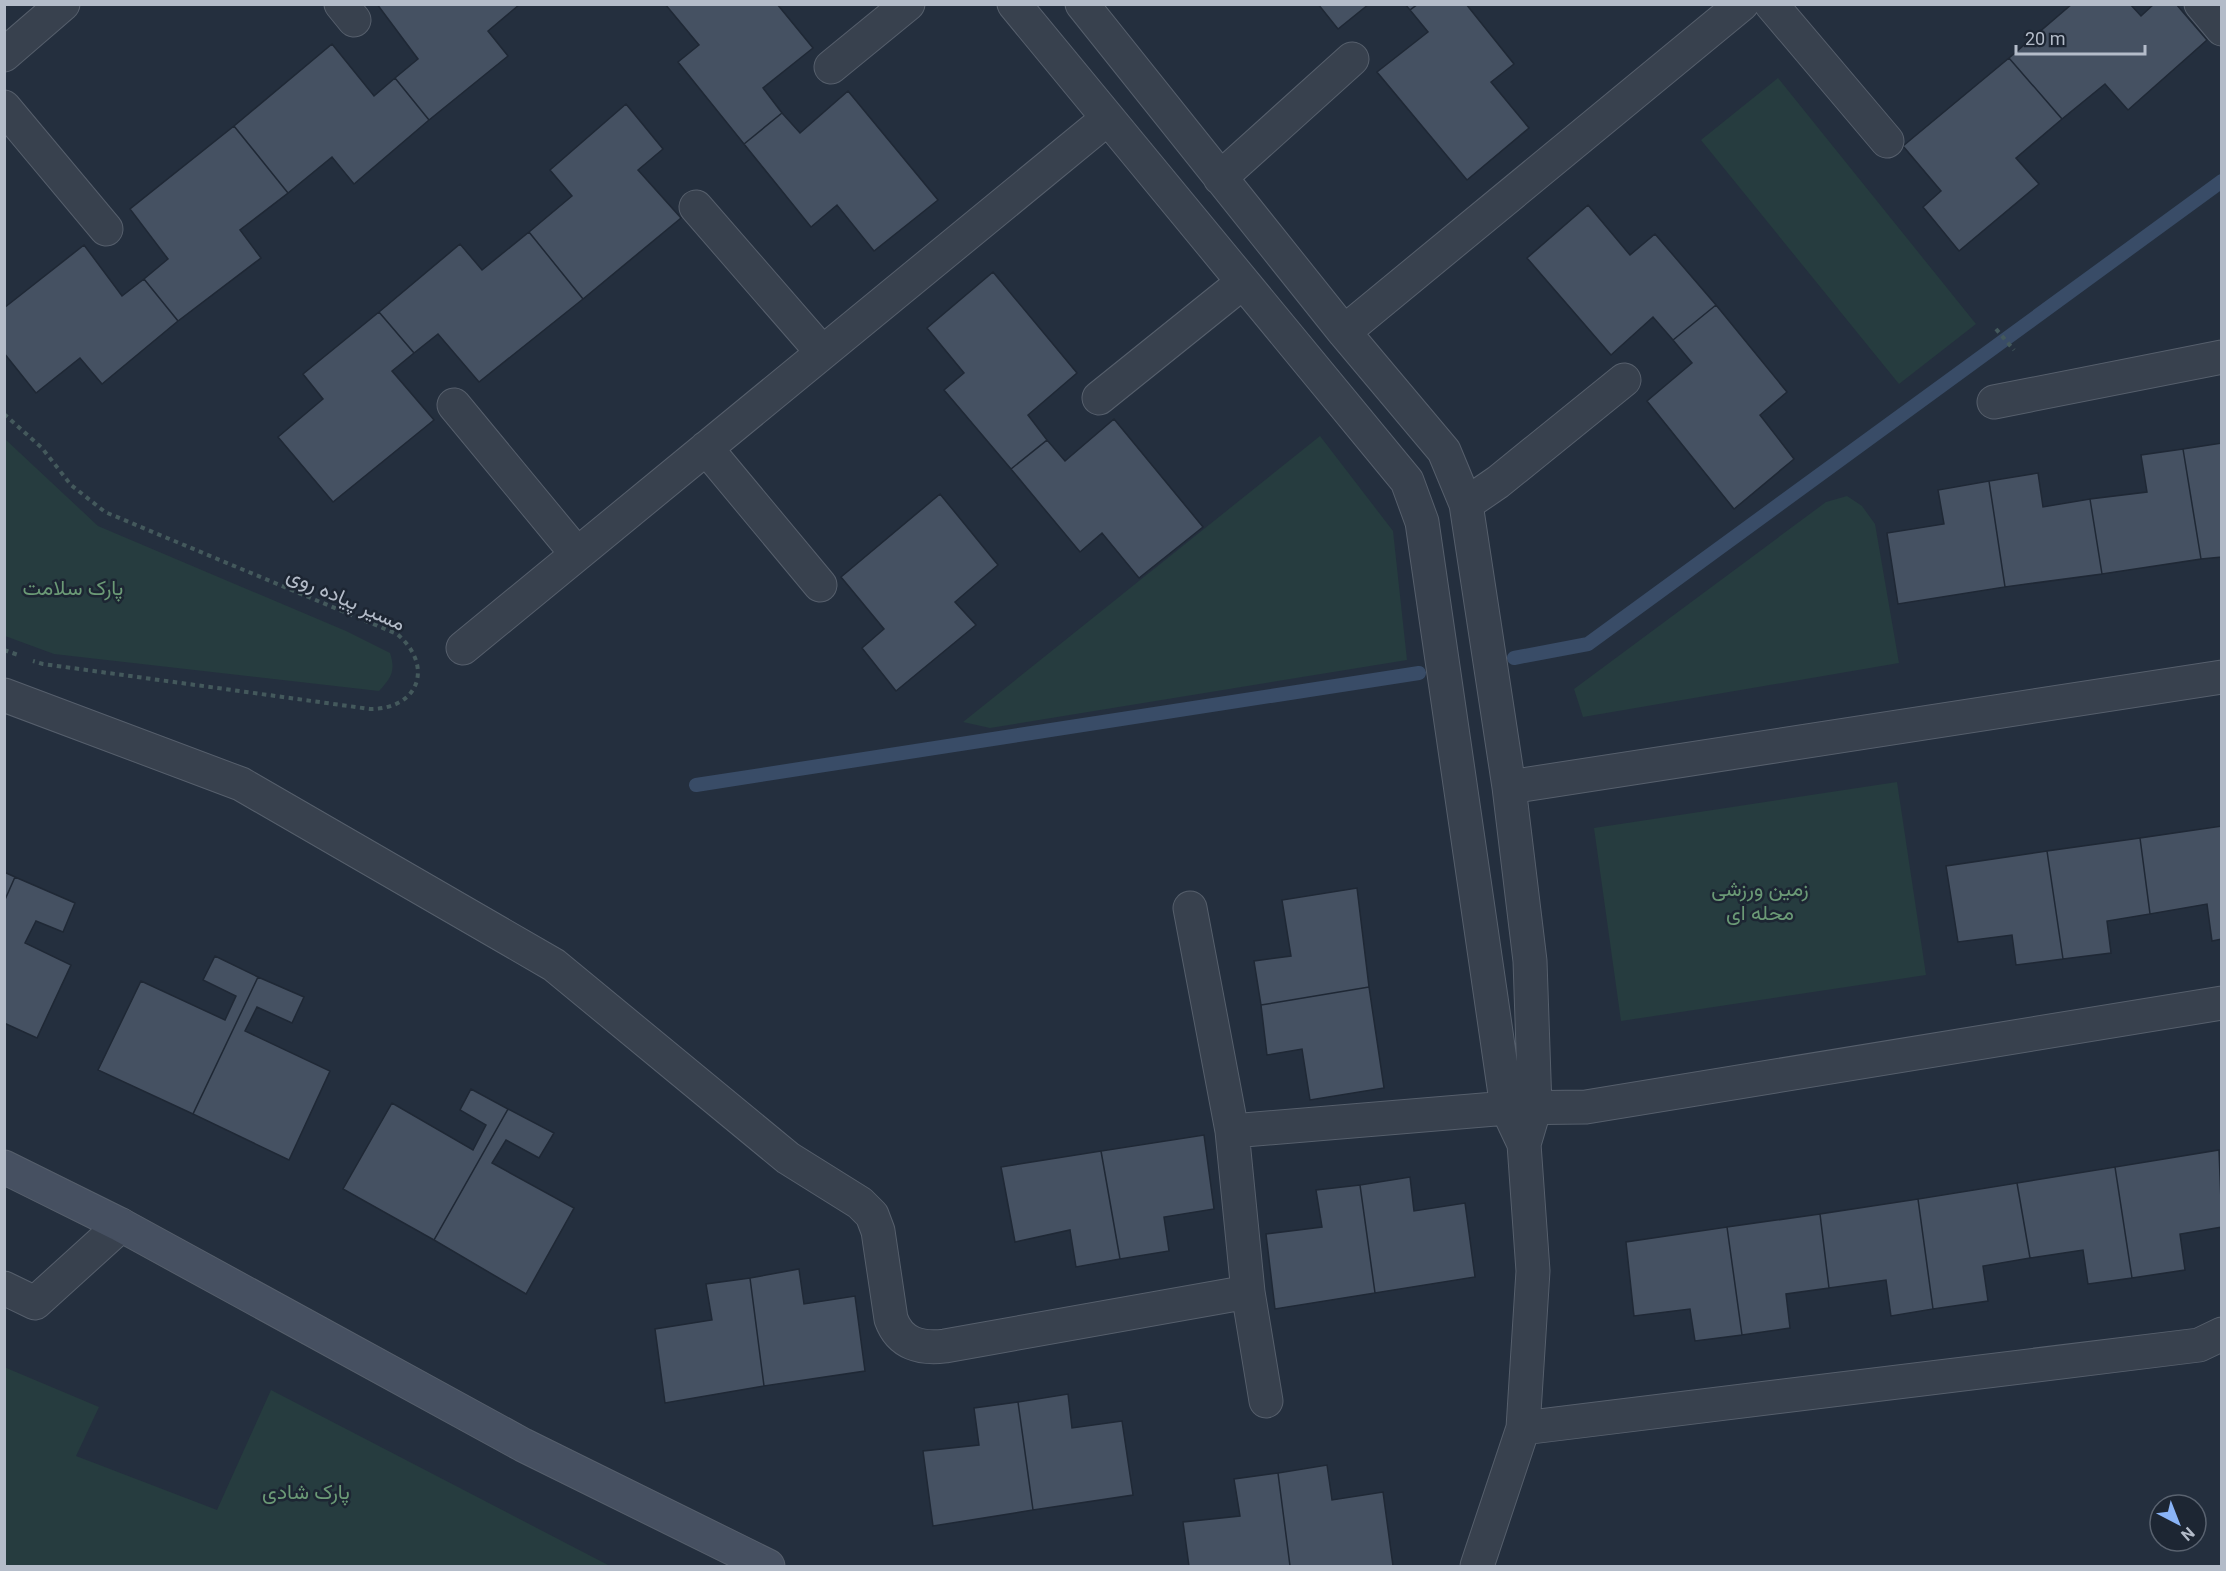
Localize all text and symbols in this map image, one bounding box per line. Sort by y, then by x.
scale bar [2016,18,2145,56]
text: 20 m [2025,28,2065,49]
street label: مسیر پیاده روی [282,562,409,638]
park label: پارک سلامت [23,576,123,602]
park label: زمین ورزشی محله ای [1711,877,1809,925]
park label: پارک شادی [262,1480,350,1506]
north arrow [2148,1493,2208,1553]
text: N [2177,1523,2198,1545]

